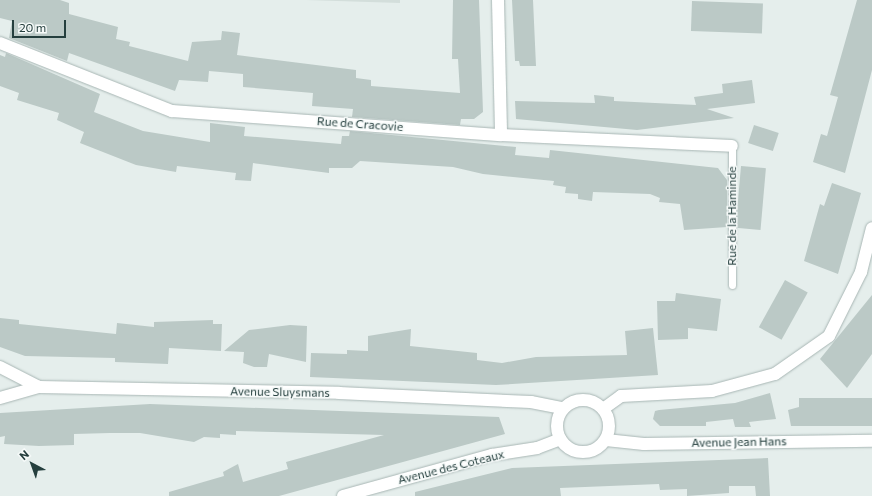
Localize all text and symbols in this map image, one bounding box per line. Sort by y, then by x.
scale bar [14,12,68,38]
text: 20 m [19,20,46,34]
street label: Rue de Cracovie [316,114,404,134]
street label: Rue de la Haminde [725,166,739,266]
street label: Avenue Sluysmans [230,384,330,400]
street label: Avenue Jean Hans [691,434,787,450]
north arrow [12,444,52,484]
text: N [16,447,31,462]
street label: Avenue des Coteaux [396,447,506,487]

